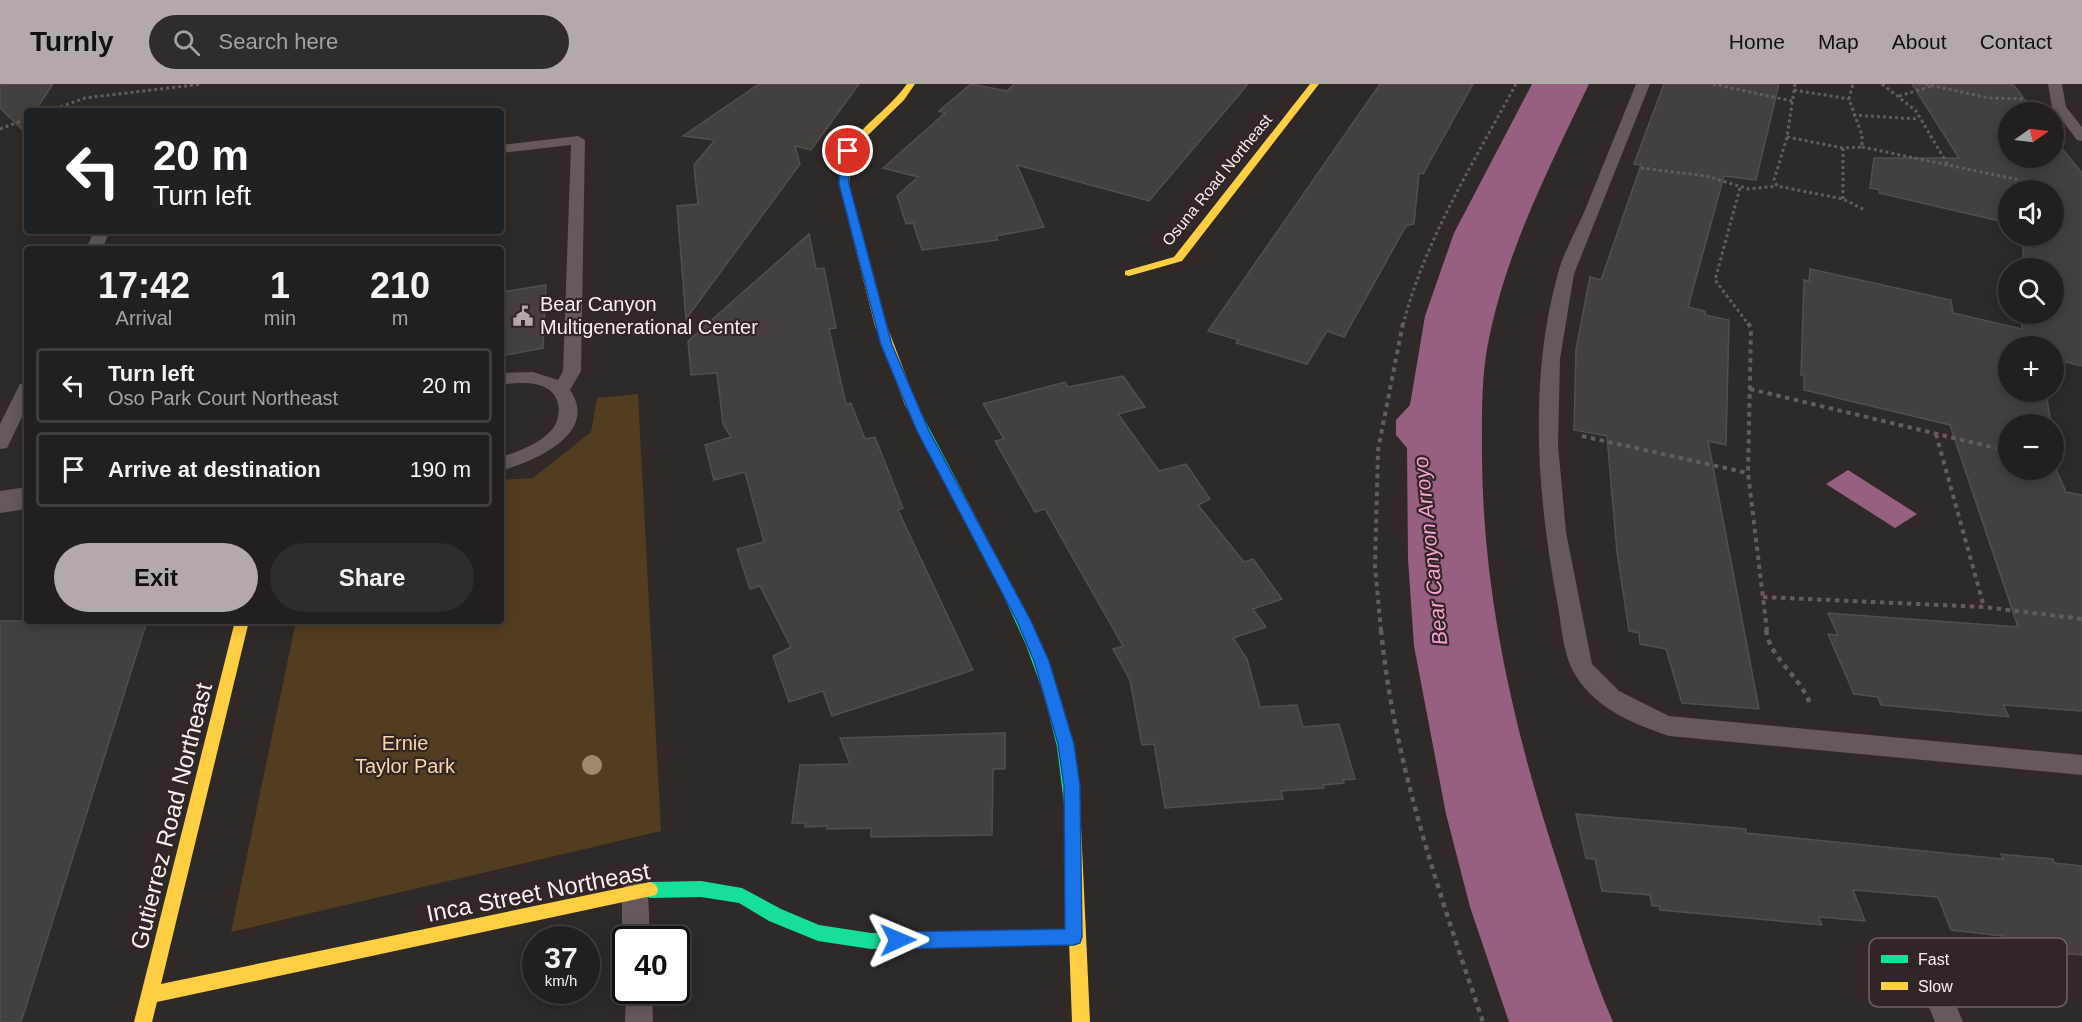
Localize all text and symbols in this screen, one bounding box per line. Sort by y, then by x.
search box [149,15,569,69]
text: Turnly [30,26,113,57]
icon: search [170,26,203,59]
text: Search here [218,29,338,54]
text: Home [1729,30,1785,53]
text: Map [1818,30,1859,53]
text: About [1892,30,1947,53]
text: Contact [1980,30,2052,53]
north arrow [1998,102,2064,168]
map controls [1998,102,2064,480]
street label: Osuna Road Northeast [1159,111,1275,249]
pin [822,125,873,176]
icon: left [54,132,132,210]
text: 20 m [153,132,249,179]
icon: arrive [831,134,864,167]
button: sound [1998,180,2064,246]
text: Turn left [153,181,251,211]
button: search [1998,258,2064,324]
text: 17:42 [98,265,190,306]
text: 1 [270,265,290,306]
text: 210 [370,265,430,306]
place label: Bear Canyon Multigenerational Center [540,293,758,338]
public building icon: Bear Canyon Multigenerational Center [511,304,535,328]
text: Arrival [116,307,172,329]
text: min [264,307,296,329]
text: m [392,307,408,329]
button: + [1998,336,2064,402]
text: Turn left [108,361,194,386]
icon: left [57,369,90,402]
text: 20 m [422,373,471,398]
text: Oso Park Court Northeast [108,387,338,409]
button: − [1998,414,2064,480]
icon: arrive [57,453,90,486]
water label: Bear Canyon Arroyo [1409,455,1451,646]
text: Arrive at destination [108,457,321,482]
text: 190 m [410,457,471,482]
button: Exit [54,543,258,612]
button: Share [270,543,474,612]
street label: Gutierrez Road Northeast [125,680,217,952]
park label: Ernie Taylor Park [355,732,456,777]
street label: Inca Street Northeast [424,857,652,927]
position arrow [866,908,930,972]
speed limit sign: 40 [612,926,690,1004]
legend [1869,938,2067,1007]
text: 37 [544,941,578,974]
text: Fast [1918,951,1950,968]
text: km/h [545,972,577,989]
text: Slow [1918,978,1953,995]

